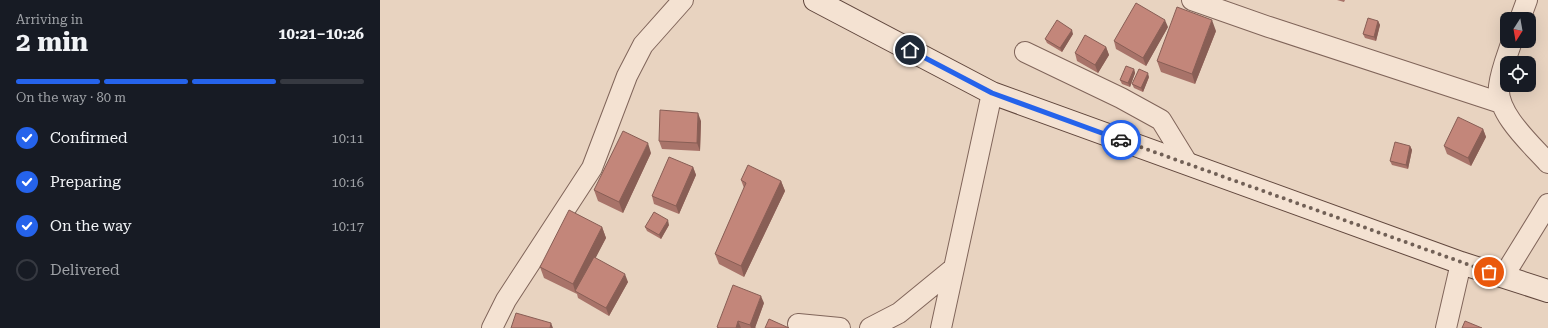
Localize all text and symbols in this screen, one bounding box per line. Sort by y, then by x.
text: Arriving in [16,12,83,27]
north arrow [1500,12,1536,48]
map controls [1500,12,1536,92]
text: 10:21–10:26 [278,25,364,43]
text: 2 min [16,27,88,57]
pin [893,33,927,67]
icon: home [899,39,921,61]
button: locate [1500,56,1536,92]
text: On the way · 80 m [16,90,126,105]
courier [1101,120,1141,160]
icon: check [16,127,38,149]
text: Confirmed [50,129,128,147]
icon: car [1110,129,1132,151]
text: 10:11 [332,131,364,146]
icon: check [16,171,38,193]
text: Preparing [50,173,121,191]
text: 10:16 [332,175,364,190]
icon: check [16,215,38,237]
text: On the way [50,217,132,235]
text: 10:17 [332,219,364,234]
pin [1472,255,1506,289]
text: Delivered [50,261,120,279]
icon: bag [1478,261,1500,283]

